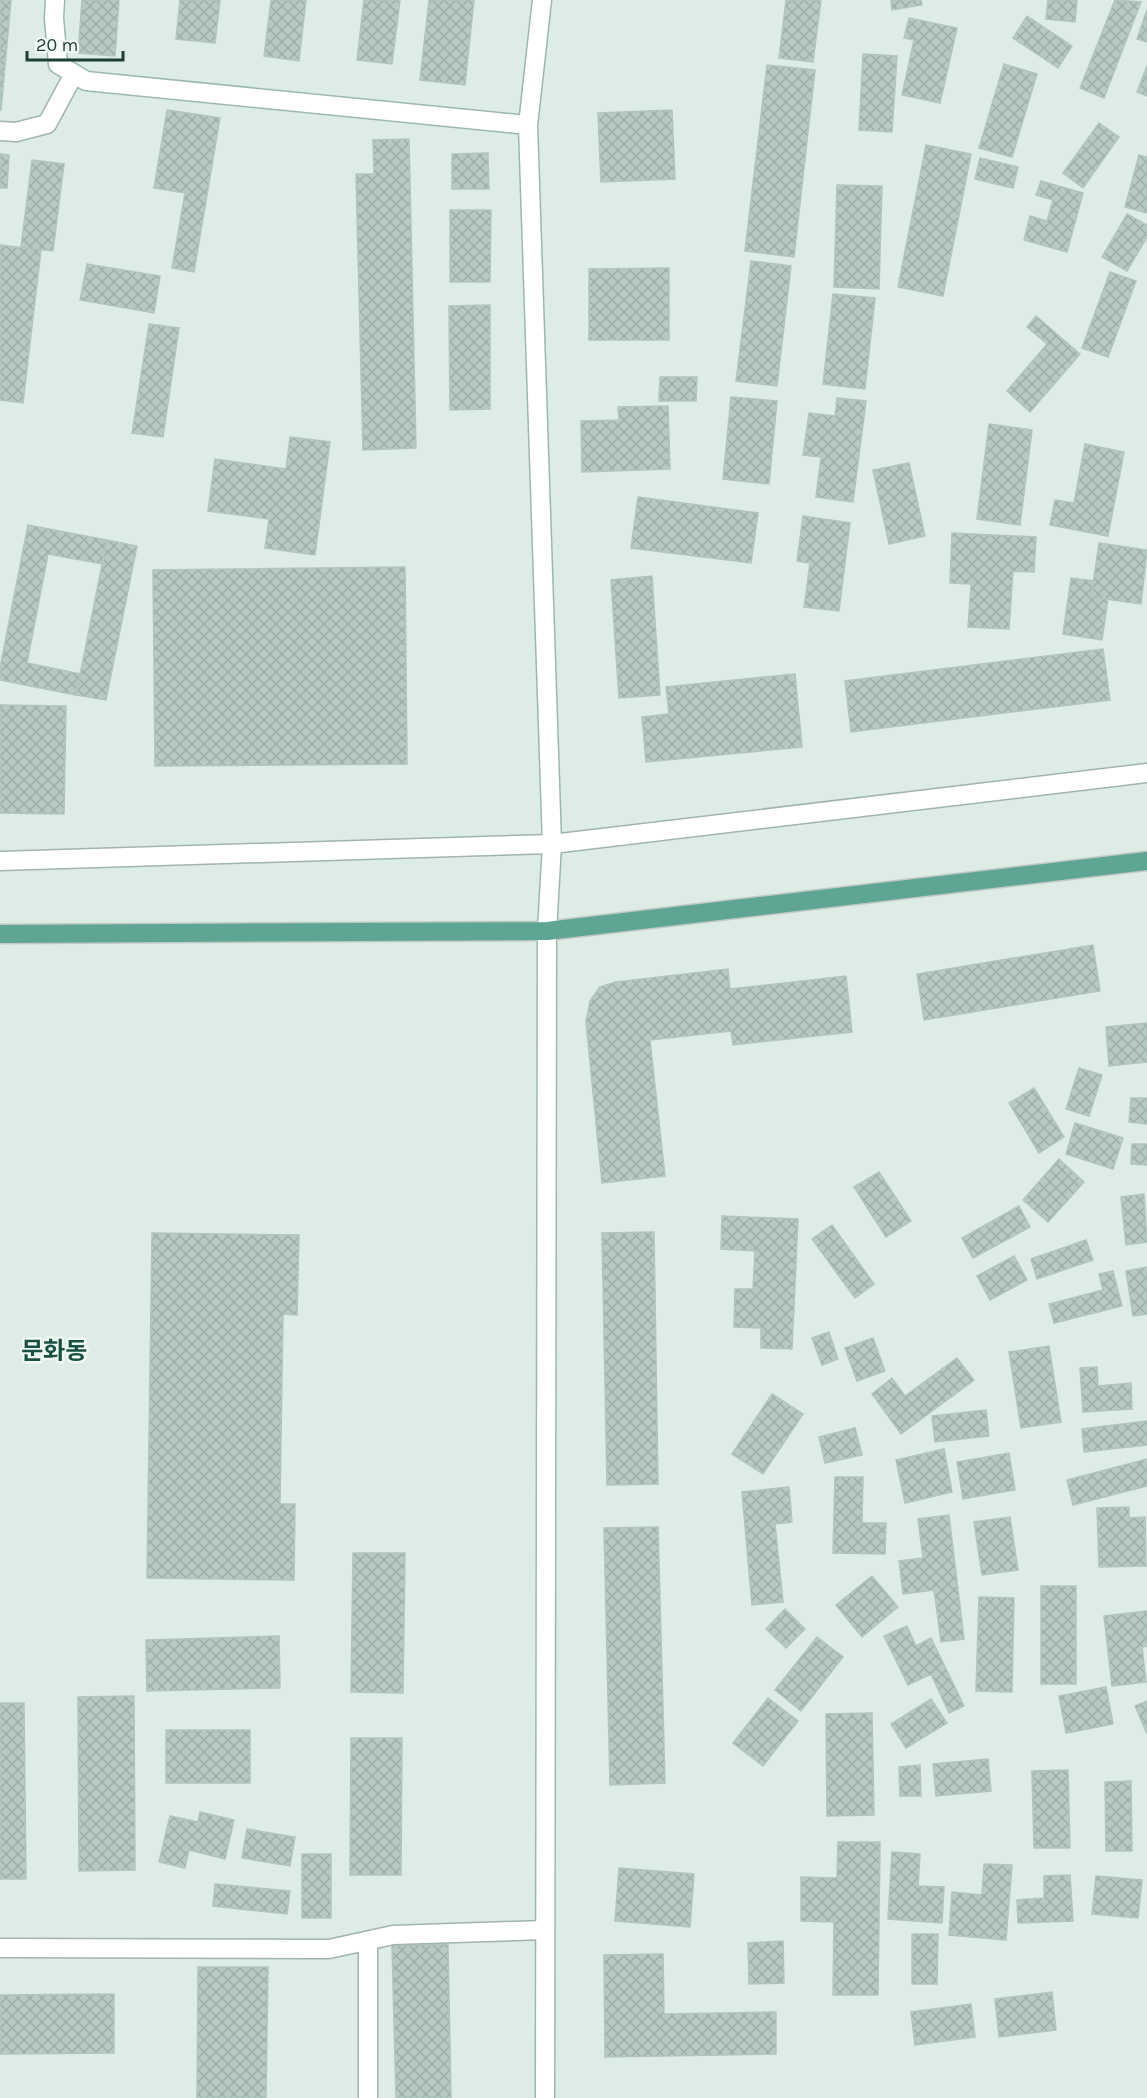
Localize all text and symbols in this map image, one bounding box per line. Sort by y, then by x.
scale bar [27,24,123,62]
text: 20 m [36,34,78,56]
district label: 문화동 [21,1337,87,1365]

